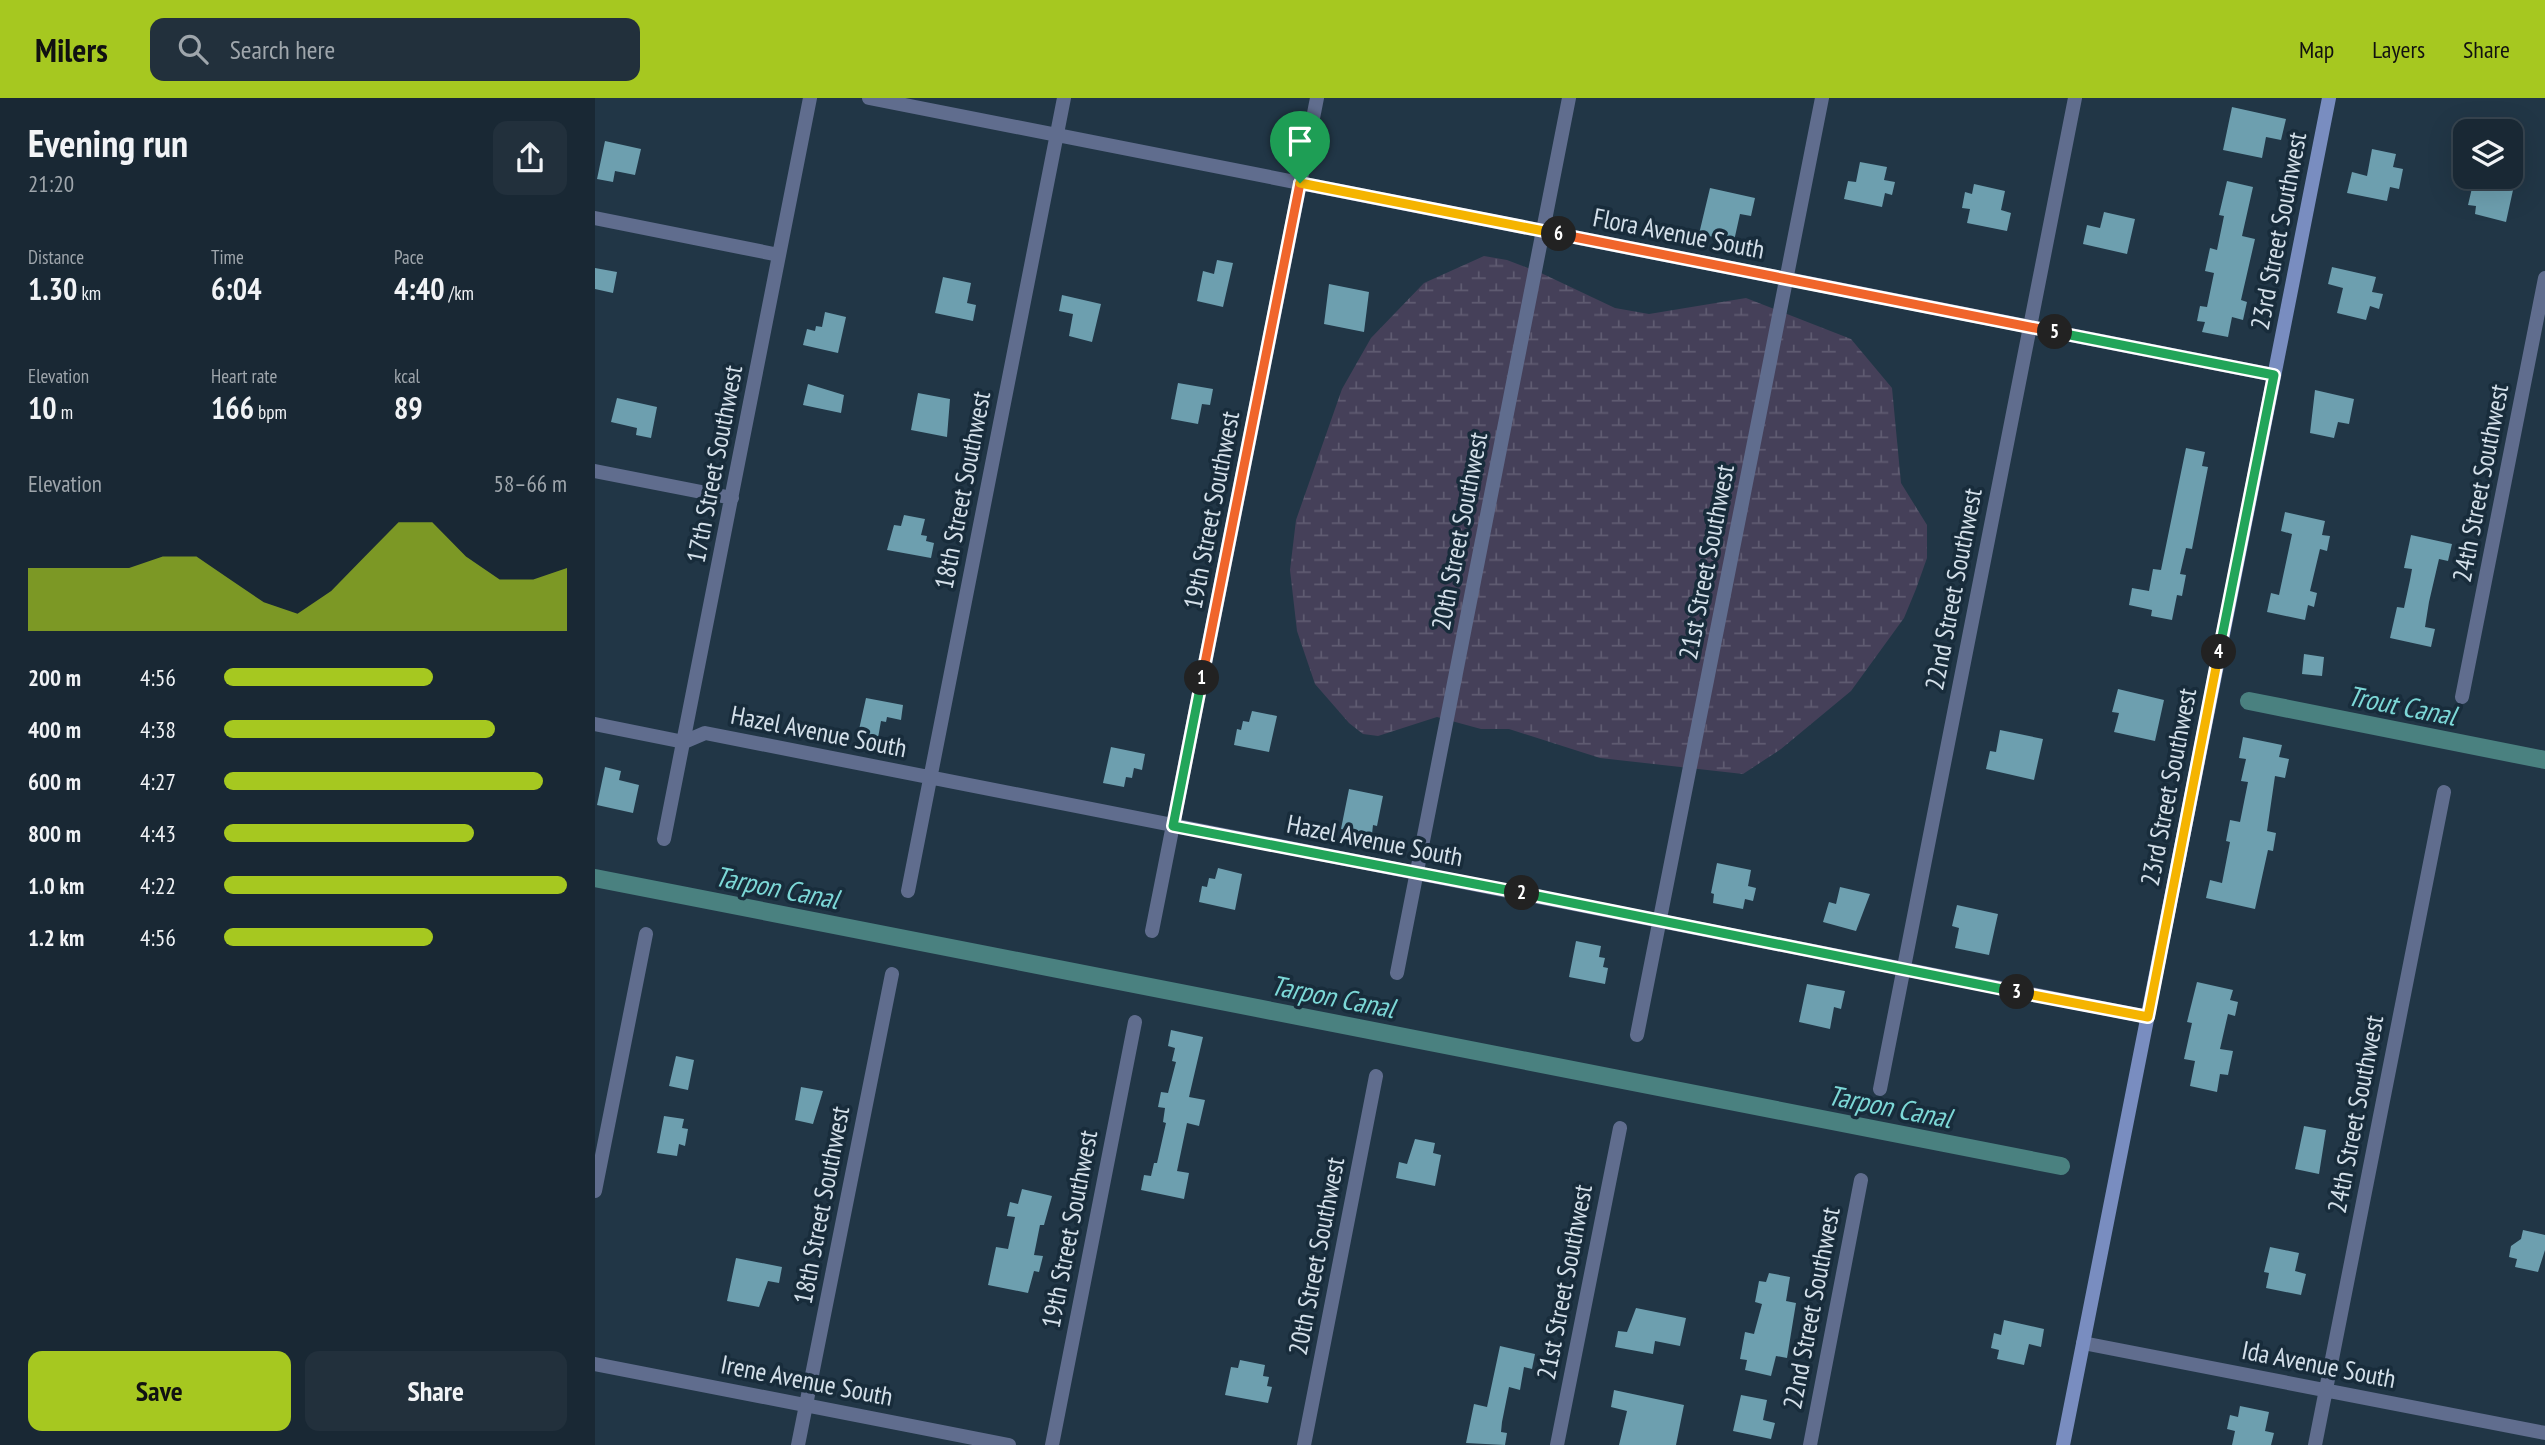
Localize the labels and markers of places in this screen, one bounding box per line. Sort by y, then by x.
pin [1270,111,1330,183]
pin: 6 [1541,216,1577,252]
pin: 5 [2037,314,2073,350]
pin: 4 [2201,634,2237,670]
pin: 1 [1185,660,1219,696]
pin: 2 [1504,876,1539,910]
pin: 3 [1999,974,2035,1010]

